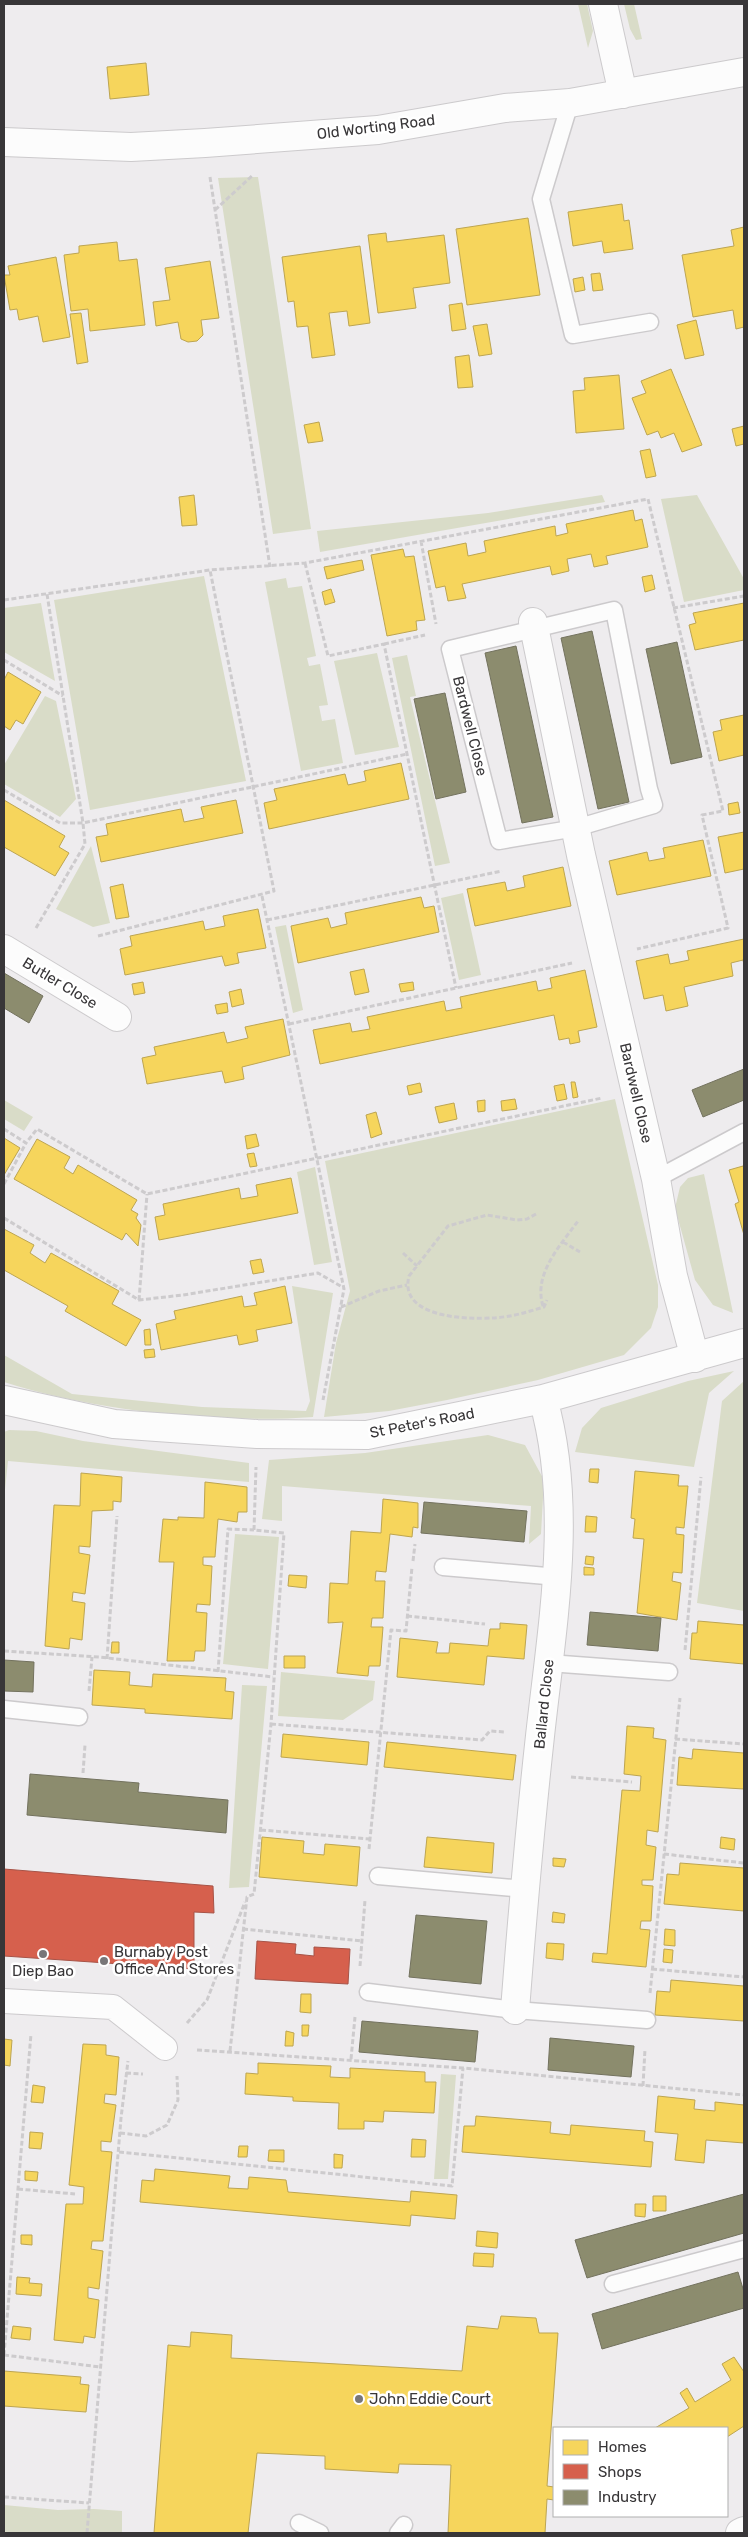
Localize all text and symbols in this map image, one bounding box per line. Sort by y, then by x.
street label: Old Worting Road [316,111,436,143]
street label: Bardwell Close [449,674,491,778]
street label: Butler Close [19,954,101,1012]
street label: Bardwell Close [616,1041,656,1145]
street label: St Peter's Road [368,1404,476,1442]
street label: Ballard Close [530,1658,558,1750]
place label: Burnaby Post Office And Stores [114,1943,234,1978]
marker: Diep Bao [37,1948,49,1960]
marker: Burnaby Post Office And Stores [98,1955,110,1967]
place label: Diep Bao [12,1962,74,1980]
place label: John Eddie Court [369,2390,491,2408]
marker: John Eddie Court [353,2393,365,2405]
legend [553,2427,728,2517]
text: Homes [598,2438,647,2456]
text: Shops [598,2463,642,2481]
text: Industry [598,2488,657,2506]

